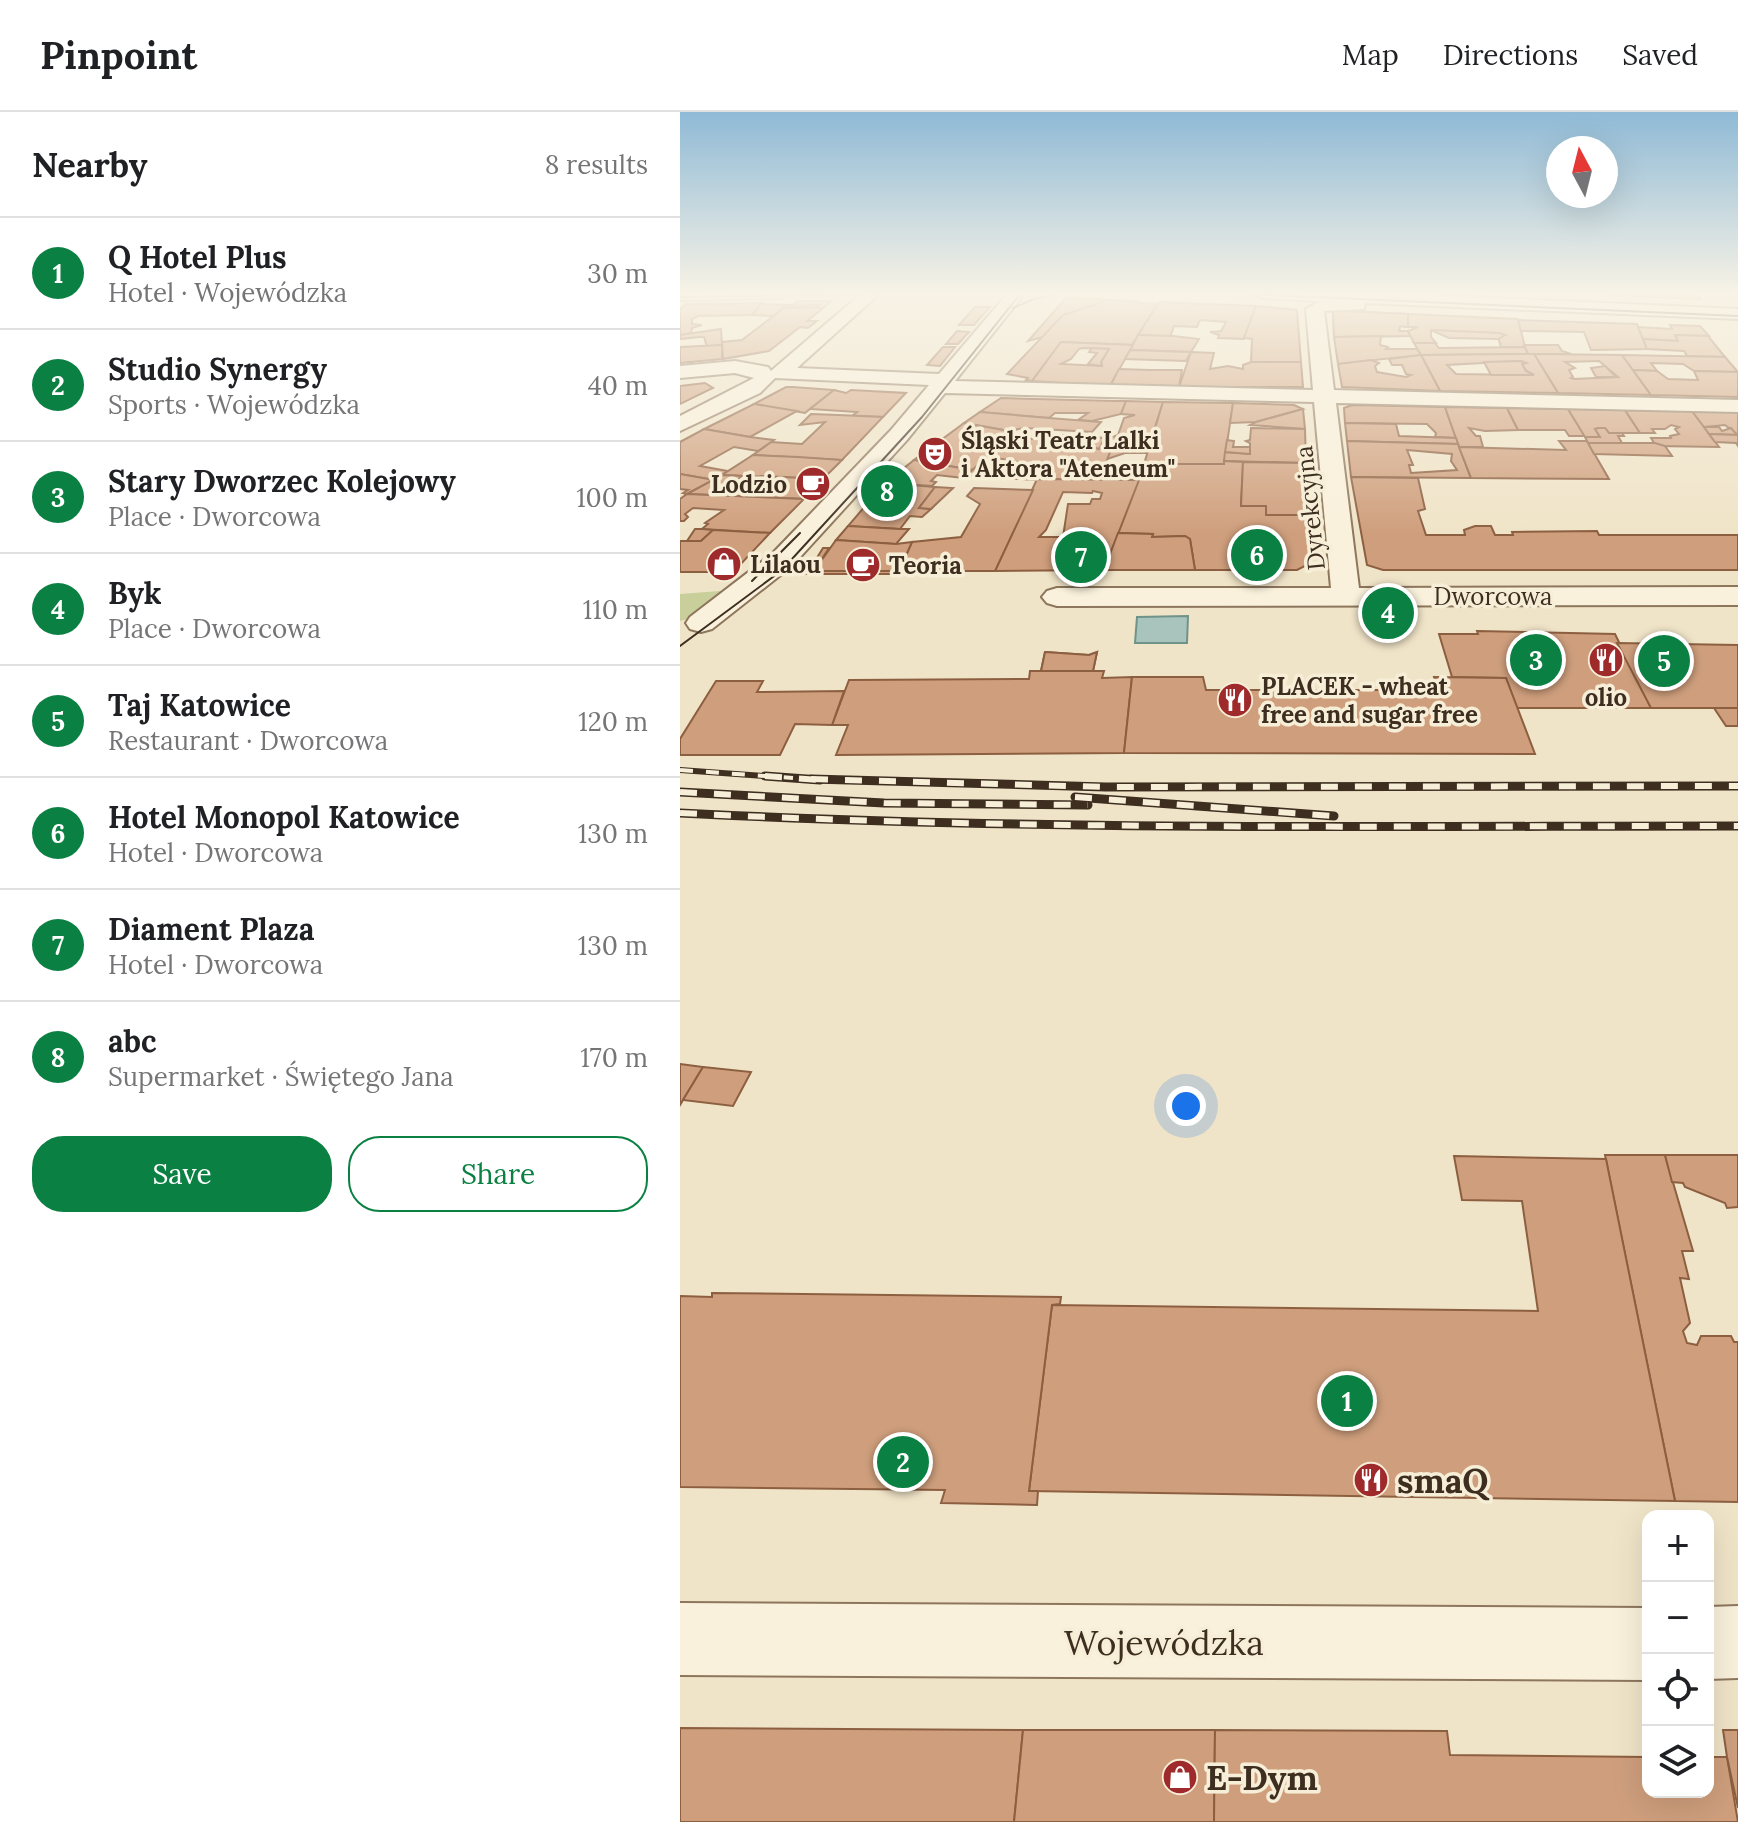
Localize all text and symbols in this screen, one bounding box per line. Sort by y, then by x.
text: Pinpoint [40,31,197,79]
text: Map [1342,37,1399,73]
text: Directions [1443,37,1578,73]
text: Saved [1622,37,1698,73]
north arrow [1546,136,1618,208]
text: Nearby [32,143,148,186]
text: 8 results [545,148,648,181]
text: Q Hotel Plus [108,238,287,276]
text: 1 [53,257,63,290]
text: 30 m [587,257,648,290]
text: Hotel · Wojewódzka [108,276,347,309]
text: Studio Synergy [108,350,327,388]
text: 2 [51,369,65,402]
text: 40 m [588,369,648,402]
text: Sports · Wojewódzka [108,388,360,421]
place label: Śląski Teatr Lalki i Aktora "Ateneum" [961,425,1175,484]
theatre icon: Śląski Teatr Lalki i Aktora "Ateneum" [916,435,954,473]
street label: Dyrekcyjna [1288,444,1332,572]
pin: 8 [861,461,913,521]
text: Stary Dworzec Kolejowy [108,462,456,500]
cafe icon: Lodzio [794,465,832,503]
place label: Lodzio [711,469,787,500]
text: 3 [51,481,65,514]
text: 100 m [576,481,648,514]
text: Place · Dworcowa [108,500,321,533]
pin: 6 [1231,525,1283,585]
pin: 7 [1055,527,1107,587]
shop icon: Lilaou [705,545,743,583]
cafe icon: Teoria [844,546,882,584]
place label: Lilaou [750,549,821,580]
place label: Teoria [889,550,962,581]
text: Byk [108,574,162,612]
street label: Dworcowa [1434,581,1552,612]
pin: 4 [1362,583,1414,643]
text: 4 [51,593,65,626]
text: 110 m [583,593,648,626]
text: Place · Dworcowa [108,612,321,645]
pin: 3 [1510,630,1562,690]
pin: 5 [1638,631,1690,691]
restaurant icon: olio [1587,641,1625,679]
place label: PLACEK - wheat free and sugar free [1261,671,1478,730]
restaurant icon: PLACEK - wheat free and sugar free [1216,681,1254,719]
place label: olio [1585,682,1627,713]
text: Taj Katowice [108,686,291,724]
text: 5 [51,705,65,738]
text: 120 m [578,705,648,738]
text: Restaurant · Dworcowa [108,724,388,757]
text: Hotel Monopol Katowice [108,798,460,836]
text: 6 [51,817,65,850]
text: 130 m [578,817,648,850]
text: Hotel · Dworcowa [108,836,323,869]
text: Diament Plaza [108,910,314,948]
text: 7 [52,929,64,962]
text: 130 m [578,929,648,962]
text: Hotel · Dworcowa [108,948,323,981]
text: abc [108,1022,156,1060]
text: 8 [51,1041,65,1074]
text: 170 m [580,1041,648,1074]
text: Supermarket · Świętego Jana [108,1060,454,1093]
your location [1166,1086,1206,1126]
button: Save [32,1136,332,1212]
button: Share [348,1136,648,1212]
pin: 1 [1321,1371,1373,1431]
pin: 2 [877,1432,929,1492]
place label: smaQ [1397,1459,1489,1502]
restaurant icon: smaQ [1352,1461,1390,1499]
map controls [1642,1510,1714,1798]
button: + [1642,1510,1714,1582]
button: − [1642,1582,1714,1654]
street label: Wojewódzka [1064,1621,1264,1665]
button: locate [1642,1654,1714,1726]
button: layers [1642,1726,1714,1798]
place label: E-Dym [1206,1756,1318,1800]
shop icon: E-Dym [1161,1758,1199,1796]

